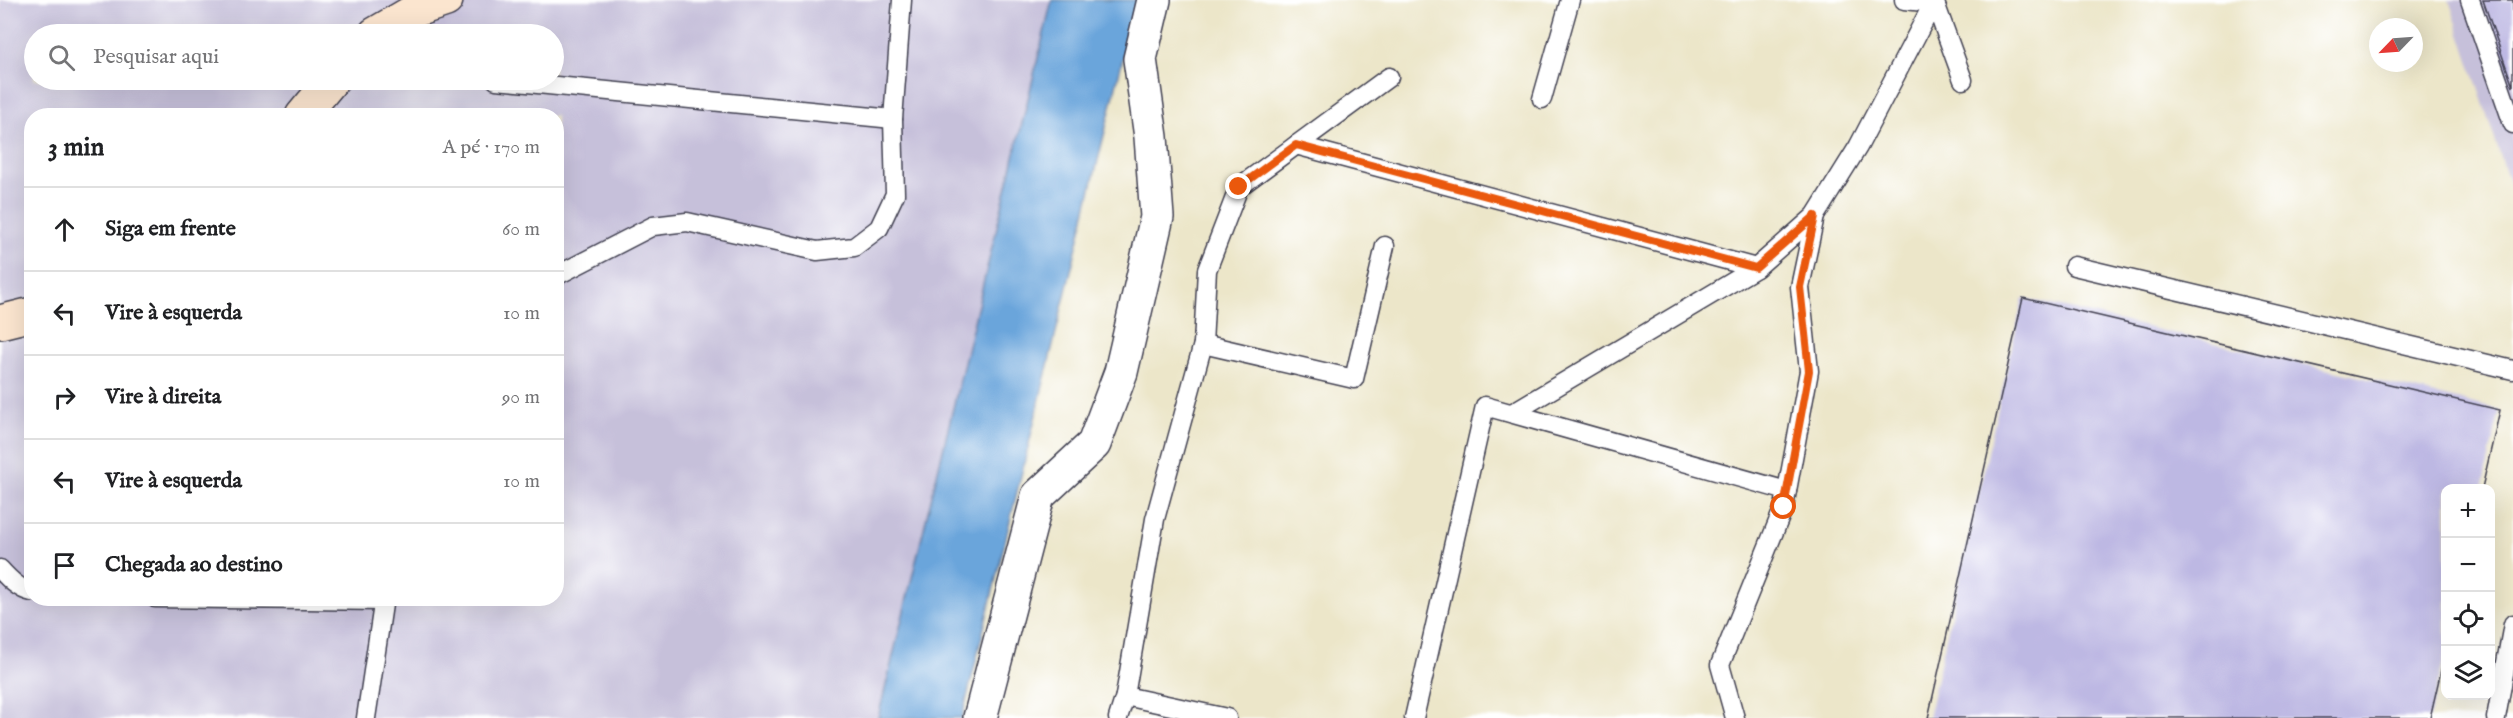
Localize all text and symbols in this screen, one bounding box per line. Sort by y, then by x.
north arrow [2369,18,2423,72]
search box [24,24,564,90]
icon: search [45,41,78,74]
text: Pesquisar aqui [93,43,219,71]
text: 3 min [48,131,104,164]
text: A pé · 170 m [443,135,540,160]
route end [1225,173,1251,199]
icon: ahead [48,213,81,246]
text: Siga em frente [105,215,236,243]
text: 60 m [502,217,540,242]
icon: left [48,297,81,330]
text: Vire à esquerda [105,299,242,327]
text: 10 m [503,301,540,326]
icon: right [48,381,81,414]
text: Vire à direita [105,383,221,411]
text: 90 m [502,385,540,410]
icon: left [48,465,81,498]
text: Vire à esquerda [105,467,242,495]
text: 10 m [503,469,540,494]
map controls [2441,484,2495,700]
button: + [2441,484,2495,538]
route start [1770,493,1796,519]
button: − [2441,538,2495,592]
icon: arrive [48,549,81,582]
text: Chegada ao destino [105,551,283,579]
button: locate [2441,592,2495,646]
button: layers [2441,646,2495,700]

